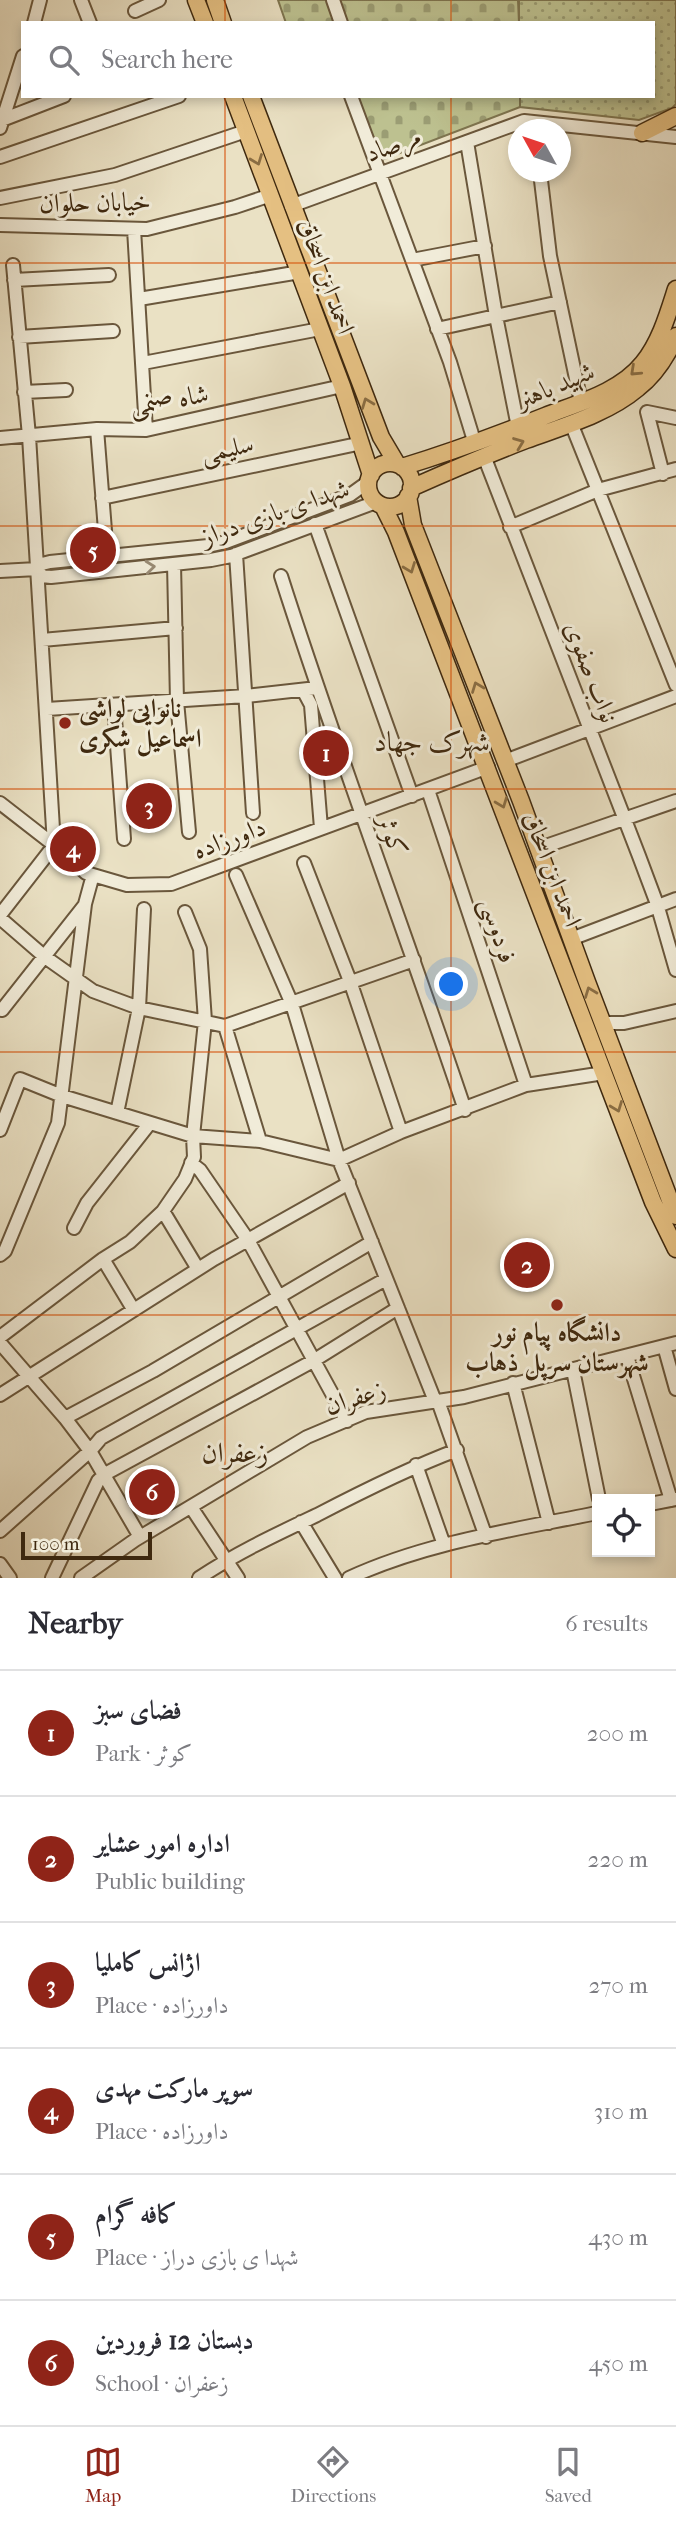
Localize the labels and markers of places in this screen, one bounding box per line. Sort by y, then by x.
pin: 5 [70,524,116,576]
place label: نانوایی لواشی اسماعیل شکری [79,693,202,757]
marker: نانوایی لواشی اسماعیل شکری [57,715,73,731]
pin: 1 [303,727,349,779]
pin: 3 [126,780,172,832]
pin: 4 [50,823,96,875]
pin: 2 [504,1239,550,1291]
marker: دانشگاه پیام نور شهرستان سرپل ذهاب [549,1297,565,1313]
place label: دانشگاه پیام نور شهرستان سرپل ذهاب [465,1315,649,1381]
pin: 6 [129,1466,175,1518]

